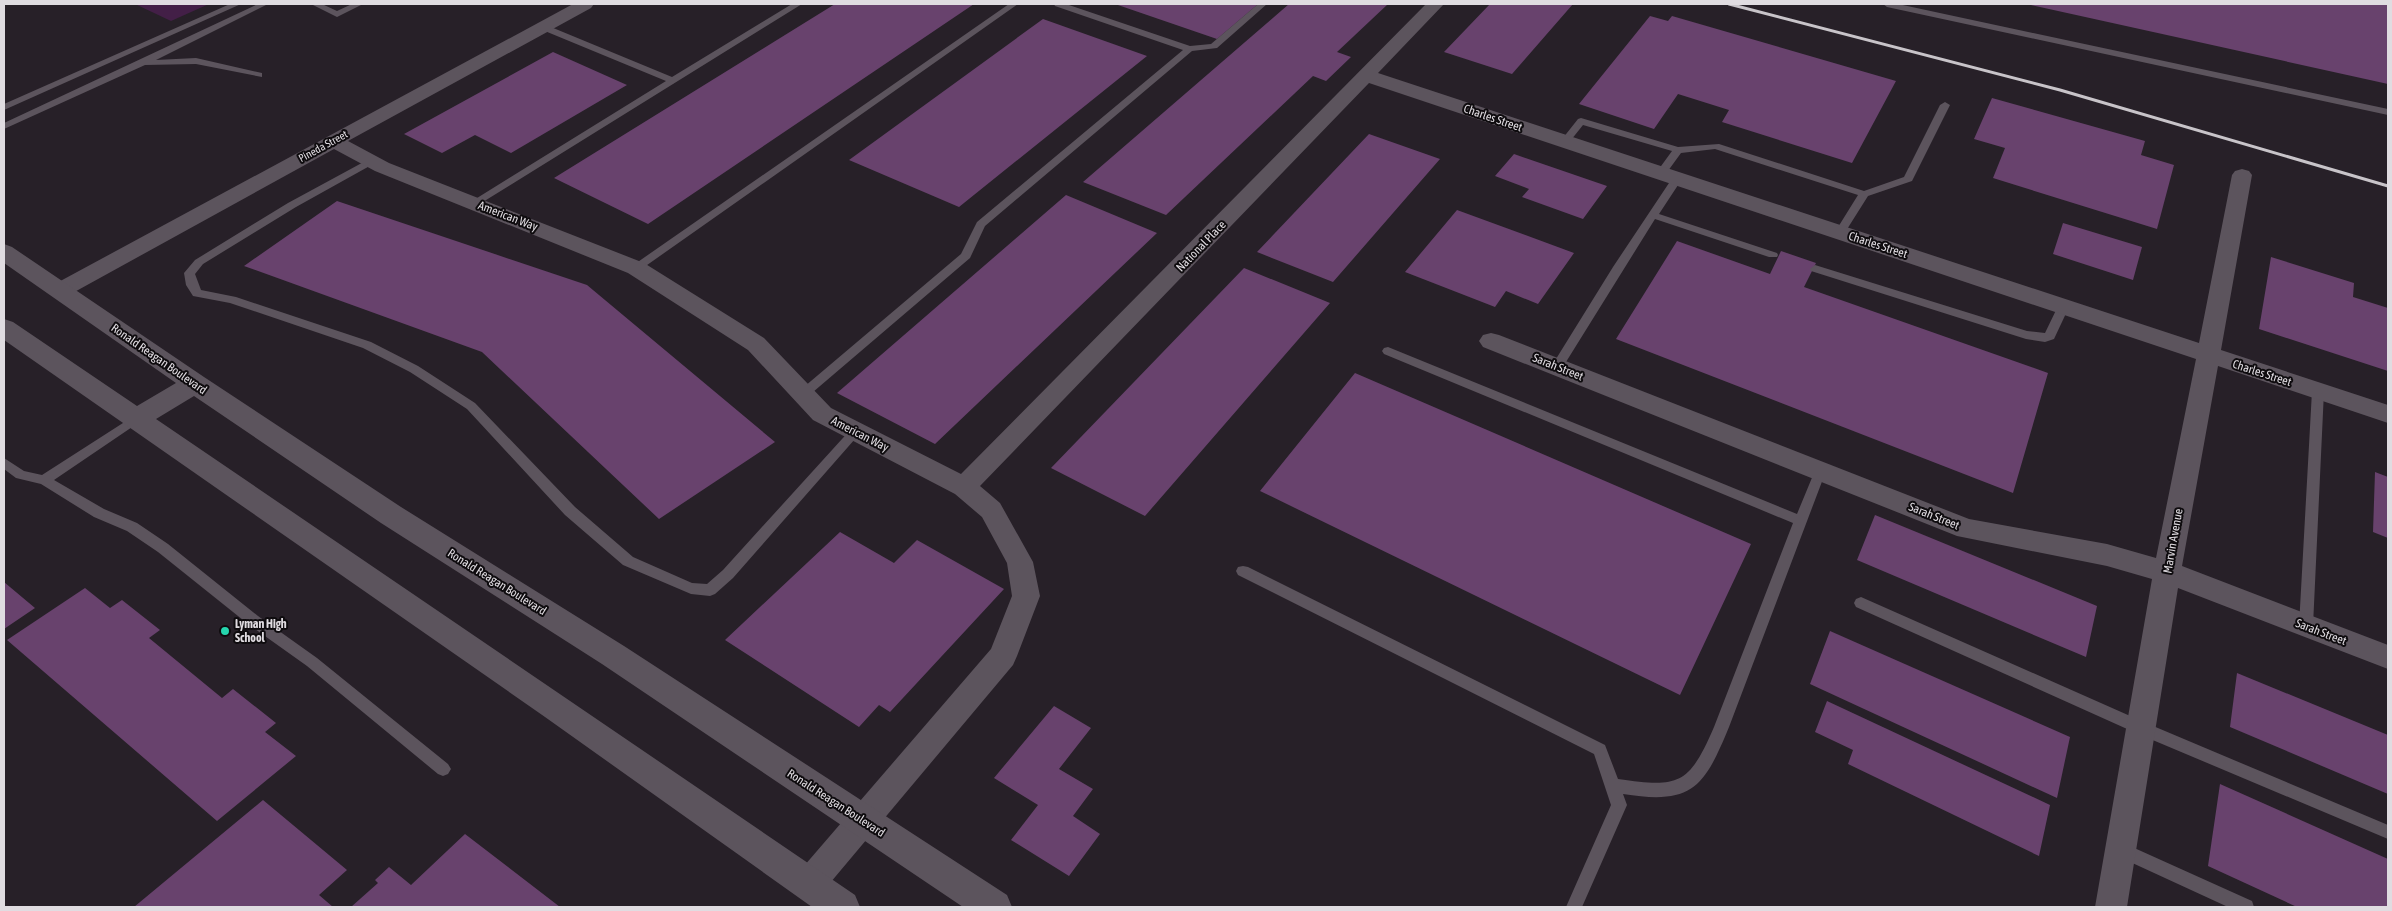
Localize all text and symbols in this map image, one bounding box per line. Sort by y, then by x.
street label: Charles Street [1462,101,1525,135]
street label: Pineda Street [296,128,350,164]
street label: American Way [476,198,540,234]
street label: National Place [1173,218,1229,274]
street label: Charles Street [1847,229,1910,261]
street label: Ronald Reagan Boulevard [108,321,210,397]
street label: Sarah Street [1531,351,1586,384]
street label: Charles Street [2231,357,2294,389]
street label: American Way [829,414,891,454]
street label: Sarah Street [1907,500,1962,533]
street label: Marvin Avenue [2160,508,2186,574]
street label: Ronald Reagan Boulevard [445,546,549,618]
street label: Sarah Street [2294,616,2349,648]
place label: Lyman High School [235,617,287,645]
marker: Lyman High School [219,625,231,637]
street label: Ronald Reagan Boulevard [785,766,887,840]

